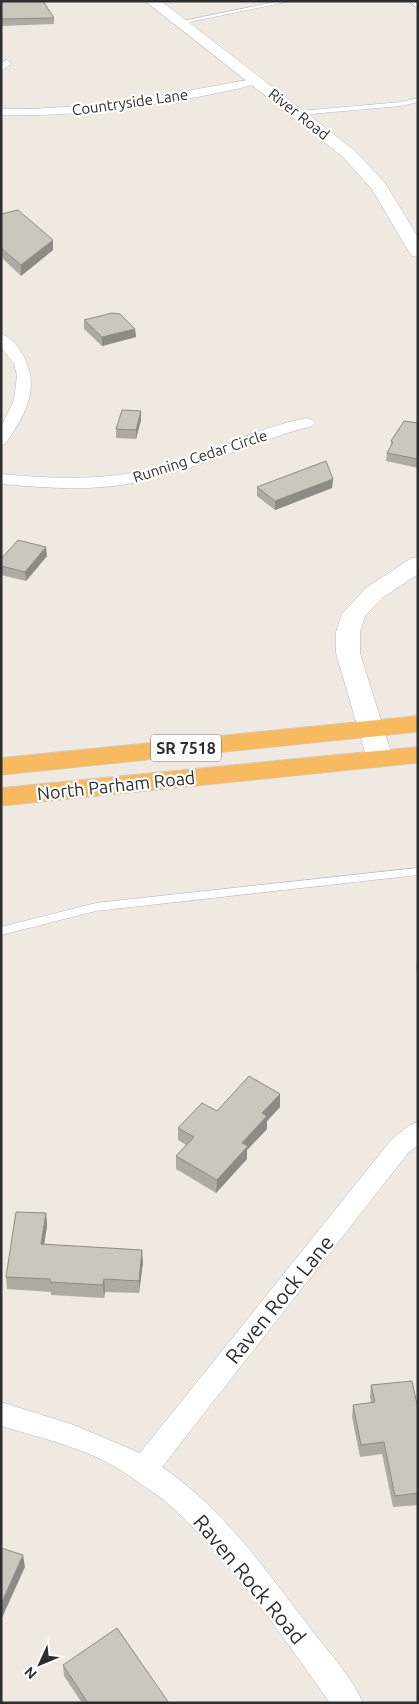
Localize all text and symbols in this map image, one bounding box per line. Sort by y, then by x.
street label: Countryside Lane [71,85,189,119]
street label: River Road [265,85,333,143]
street label: Running Cedar Circle [131,426,269,486]
road number: SR 7518 [151,734,221,761]
street label: North Parham Road [36,767,196,803]
street label: Raven Rock Lane [220,1230,338,1368]
street label: Raven Rock Road [189,1509,311,1649]
north arrow [15,1639,65,1689]
text: N [21,1664,40,1682]

